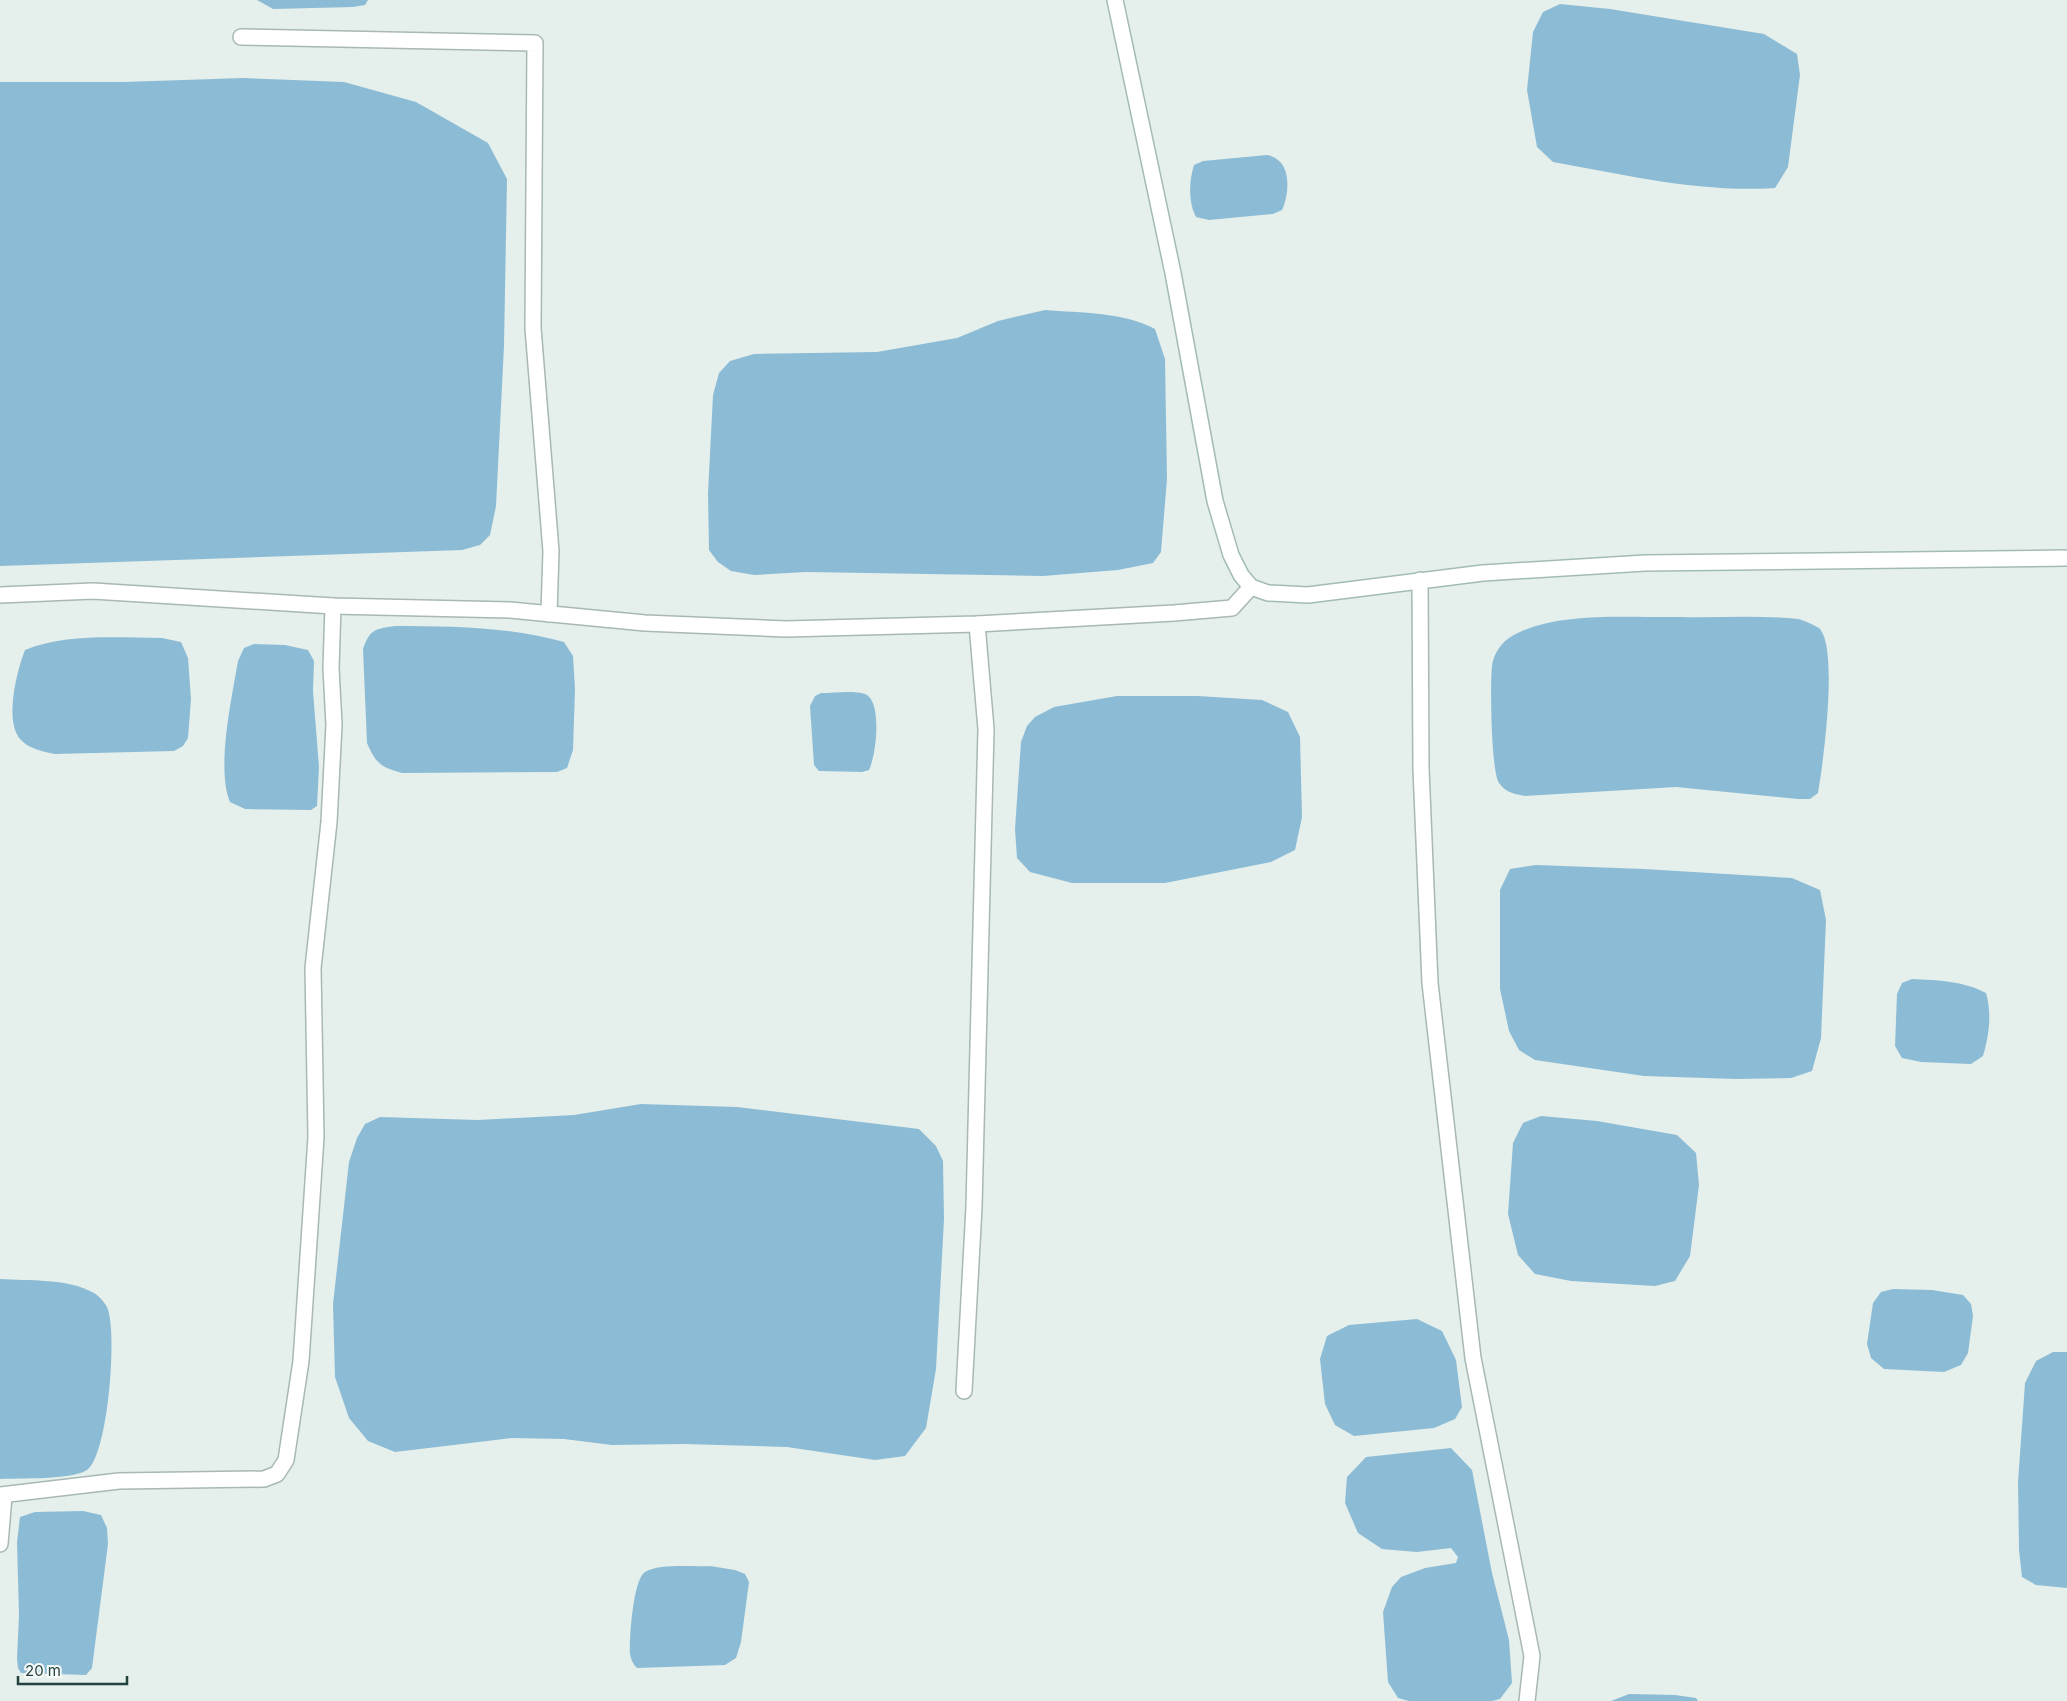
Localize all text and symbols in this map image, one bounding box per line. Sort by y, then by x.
scale bar [18,1654,126,1686]
text: 20 m [25,1661,61,1680]

